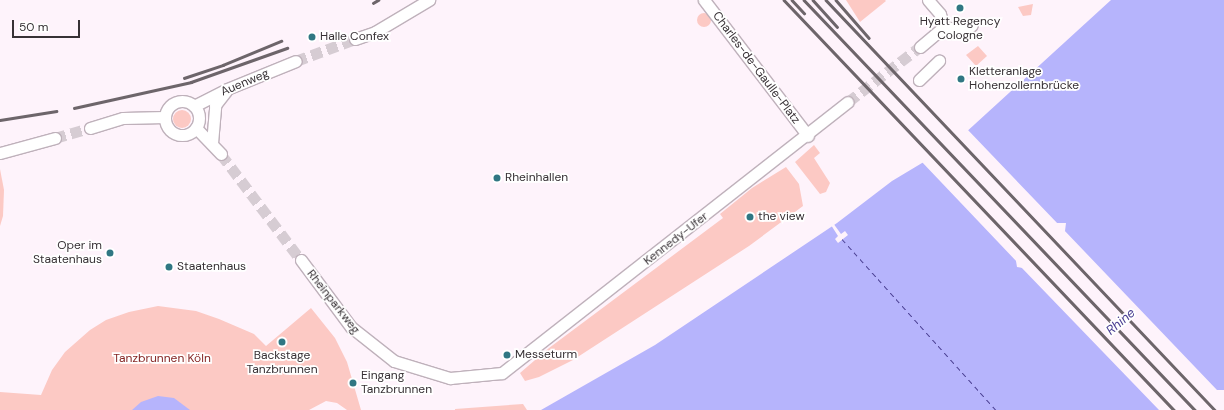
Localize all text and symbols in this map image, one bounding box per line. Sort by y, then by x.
marker: Hyatt Regency Cologne [955,3,965,13]
street label: Charles-de-Gaulle-Platz [709,9,803,127]
scale bar [14,12,82,38]
place label: Hyatt Regency Cologne [920,15,1000,43]
text: 50 m [19,19,48,35]
place label: Halle Confex [320,30,389,44]
marker: Halle Confex [307,32,317,42]
place label: Kletteranlage Hohenzollernbrücke [969,65,1079,93]
street label: Auenweg [219,66,271,100]
marker: Kletteranlage Hohenzollernbrücke [956,74,966,84]
place label: Rheinhallen [505,171,568,185]
marker: Rheinhallen [492,173,502,183]
street label: Kennedy-Ufer [641,209,711,269]
place label: the view [758,210,805,224]
marker: the view [745,212,755,222]
place label: Oper im Staatenhaus [33,239,102,267]
marker: Oper im Staatenhaus [105,248,115,258]
place label: Staatenhaus [177,260,246,274]
marker: Staatenhaus [164,262,174,272]
street label: Rheinparkweg [303,267,363,337]
water label: Rhine [1103,305,1139,339]
marker: Backstage Tanzbrunnen [277,337,287,347]
place label: Messeturm [515,348,577,362]
place label: Backstage Tanzbrunnen [246,349,318,377]
marker: Messeturm [502,350,512,360]
park label: Tanzbrunnen Köln [113,352,211,366]
place label: Eingang Tanzbrunnen [361,369,432,397]
marker: Eingang Tanzbrunnen [348,378,358,388]

